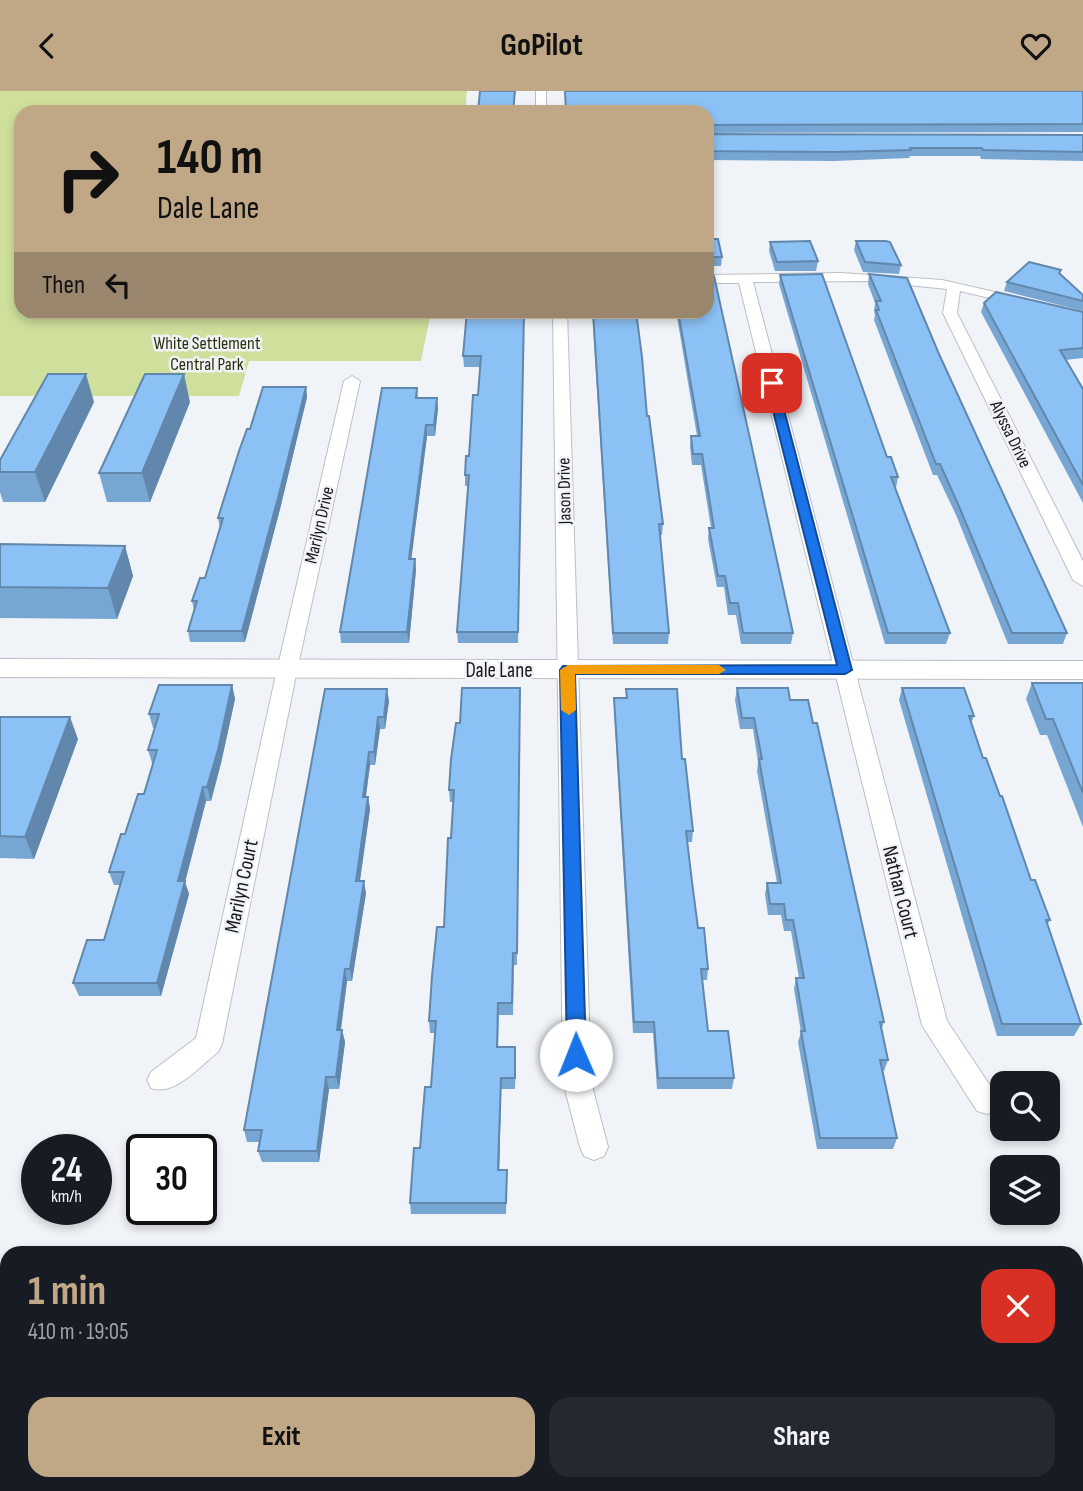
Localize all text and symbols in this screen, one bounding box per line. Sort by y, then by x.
text: GoPilot [500,26,583,65]
icon: back [28,27,66,65]
icon: heart [1017,27,1055,65]
text: 140 m [157,129,263,188]
icon: right [42,133,133,224]
text: Dale Lane [157,189,259,228]
icon: left [99,266,137,304]
text: Then [42,270,85,301]
park label: White Settlement Central Park [154,333,261,375]
pin [742,353,802,413]
icon: arrive [753,364,791,402]
street label: Alyssa Drive [985,396,1036,471]
street label: Jason Drive [553,458,576,525]
street label: Marilyn Drive [300,485,339,566]
street label: Dale Lane [465,658,533,683]
street label: Marilyn Court [219,837,264,935]
street label: Nathan Court [877,843,924,941]
position arrow [539,1018,613,1092]
map controls [990,1071,1060,1225]
button: search [990,1071,1060,1141]
speed limit sign: 30 [126,1134,217,1225]
text: 24 [51,1149,82,1192]
button: layers [990,1155,1060,1225]
text: km/h [51,1186,82,1207]
text: 1 min [28,1266,106,1317]
button: close [981,1269,1055,1343]
text: 410 m · 19:05 [28,1318,128,1346]
button: Exit [28,1397,535,1477]
button: Share [549,1397,1055,1477]

